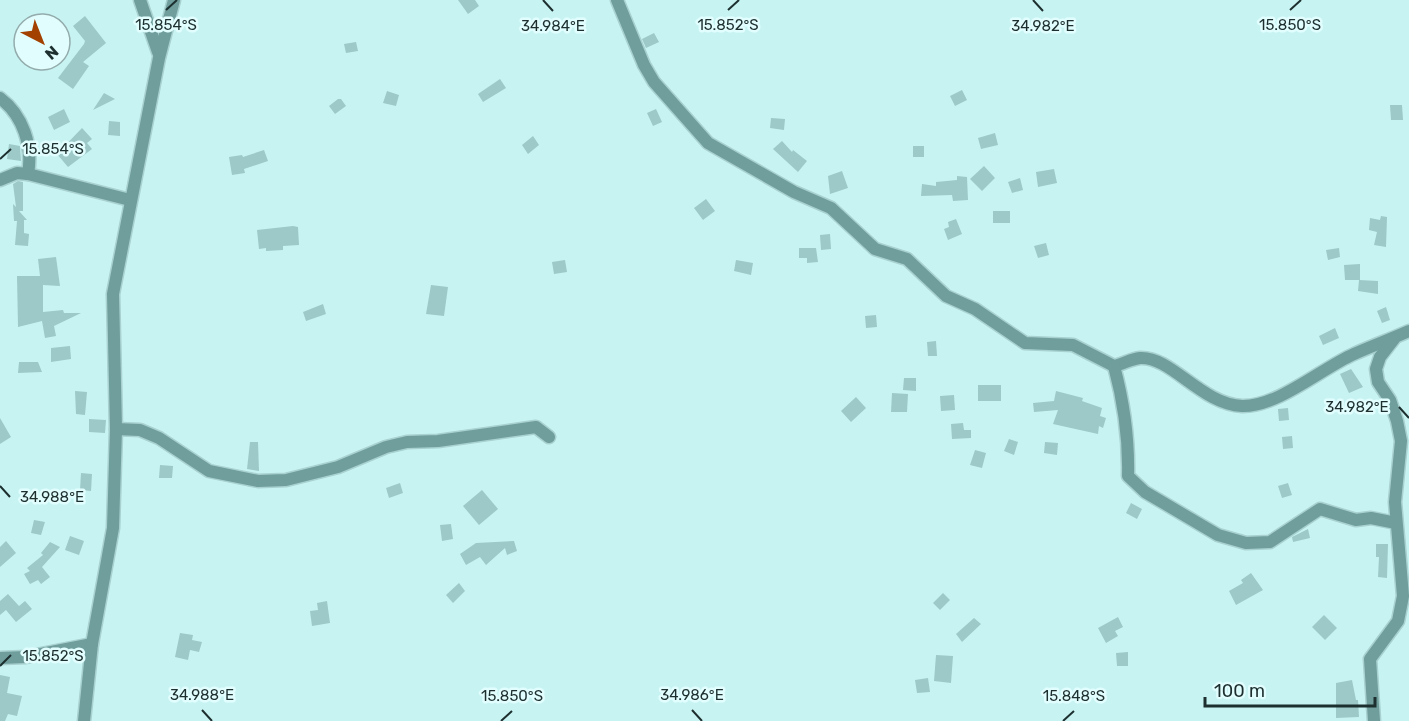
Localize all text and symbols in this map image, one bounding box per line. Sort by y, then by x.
north arrow [12,12,72,72]
text: 15.854°S [135,16,197,34]
text: 15.852°S [697,16,759,34]
text: 15.850°S [1259,16,1321,34]
text: 34.984°E [521,17,585,35]
text: 34.982°E [1011,17,1075,35]
text: N [41,42,62,64]
text: 15.854°S [22,140,84,158]
text: 34.982°E [1325,398,1389,416]
text: 34.988°E [20,488,84,506]
text: 15.852°S [22,647,84,665]
scale bar [1205,670,1374,708]
text: 100 m [1214,680,1265,702]
text: 34.988°E [170,686,234,704]
text: 34.986°E [660,686,724,704]
text: 15.850°S [481,687,543,705]
text: 15.848°S [1043,687,1105,705]

